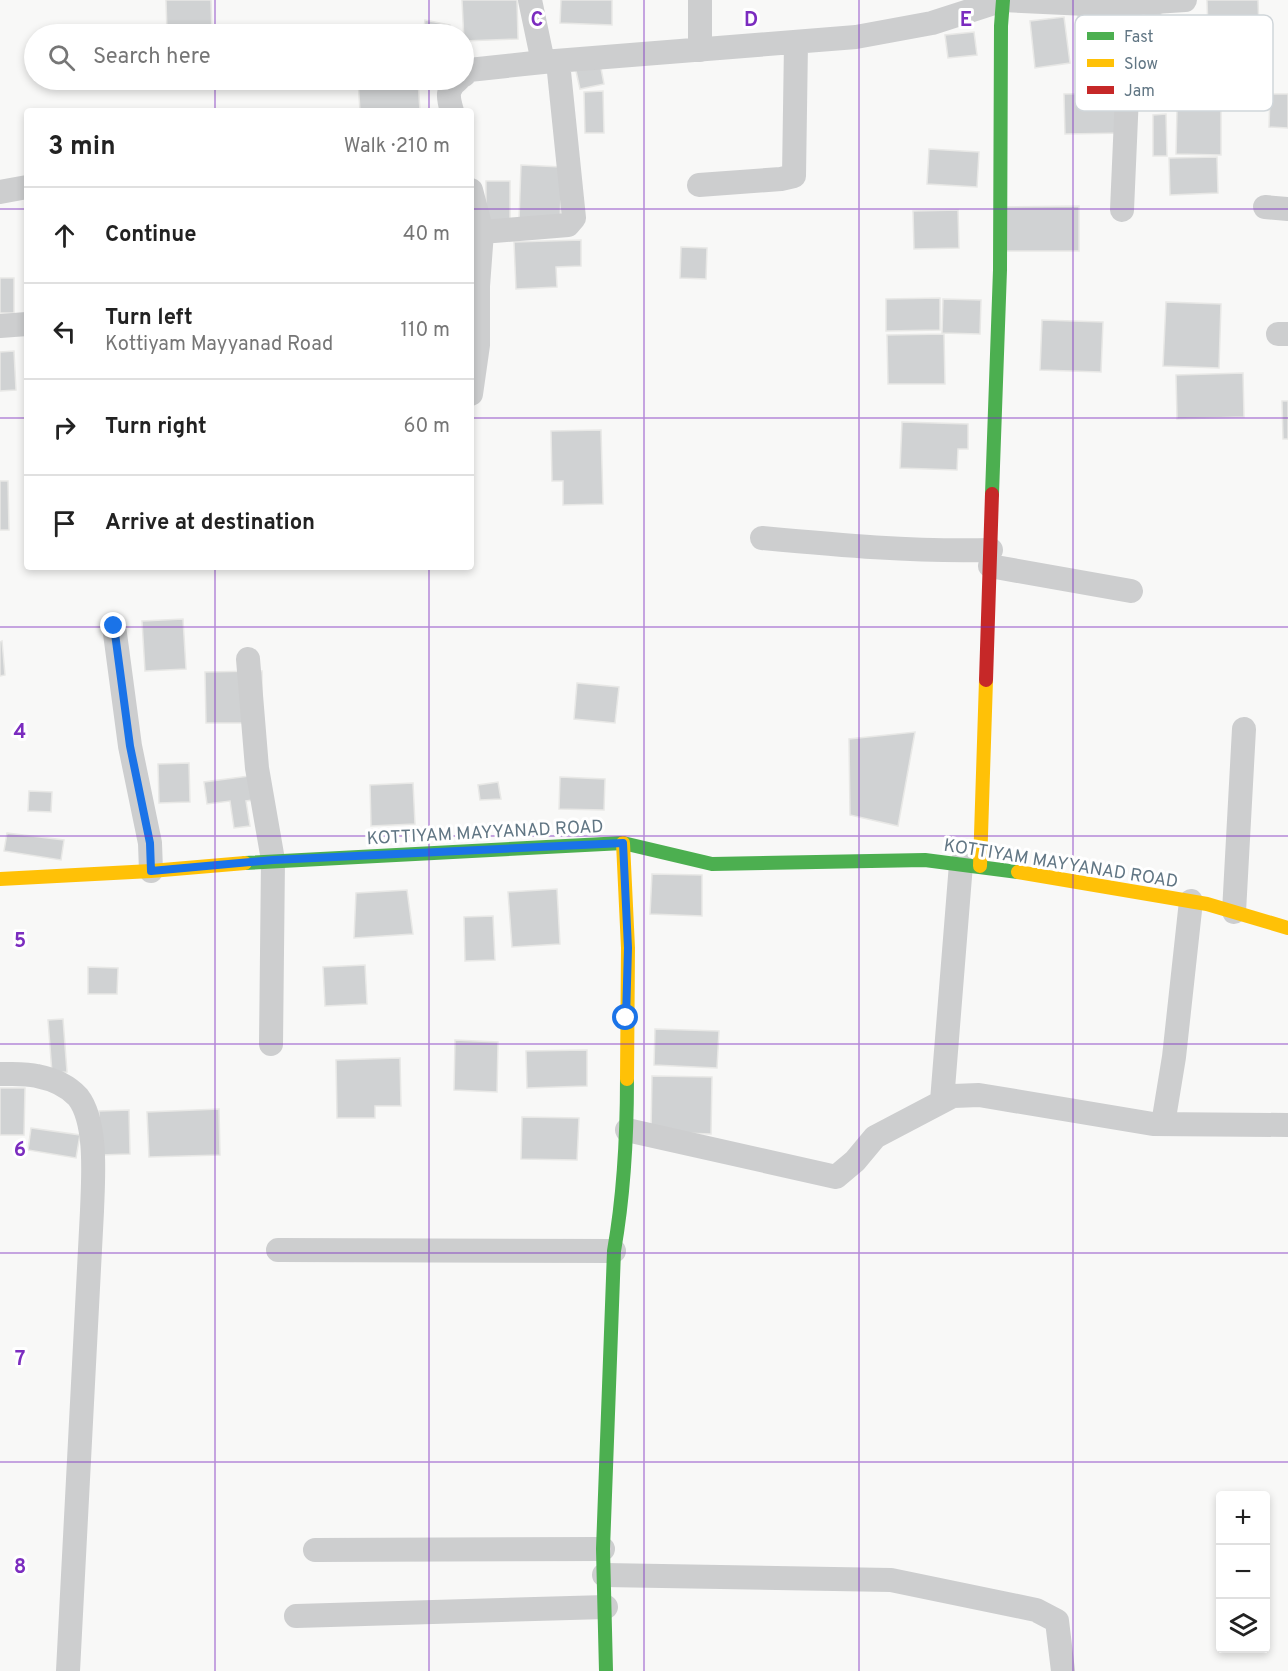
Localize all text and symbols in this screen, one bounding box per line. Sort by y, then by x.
text: C [531,8,543,34]
text: D [744,8,758,34]
text: E [960,8,972,34]
legend [1075,15,1273,111]
search box [24,24,474,90]
text: Fast [1124,28,1154,48]
icon: search [45,41,78,74]
text: Search here [93,44,211,71]
text: Slow [1124,55,1158,75]
text: Jam [1124,82,1155,102]
text: 3 min [48,131,116,164]
text: Walk · 210 m [344,134,450,160]
icon: ahead [48,219,81,252]
text: Continue [105,222,196,249]
text: 40 m [403,222,450,248]
text: Turn left [105,305,193,332]
icon: left [48,315,81,348]
text: 110 m [401,318,450,344]
text: Kottiyam Mayyanad Road [105,332,333,358]
icon: right [48,411,81,444]
text: Turn right [105,414,207,441]
text: 60 m [404,414,450,440]
icon: arrive [48,507,81,540]
text: Arrive at destination [105,510,315,537]
route end [100,612,126,638]
text: 4 [14,720,26,746]
street label: KOTTIYAM MAYYANAD ROAD [366,816,604,851]
street label: KOTTIYAM MAYYANAD ROAD [942,835,1180,894]
text: 5 [14,929,26,955]
route start [612,1004,638,1030]
text: 6 [14,1138,26,1164]
text: 7 [15,1347,25,1373]
map controls [1216,1491,1270,1653]
button: + [1216,1491,1270,1545]
button: − [1216,1545,1270,1599]
text: 8 [14,1555,26,1581]
button: layers [1216,1599,1270,1653]

